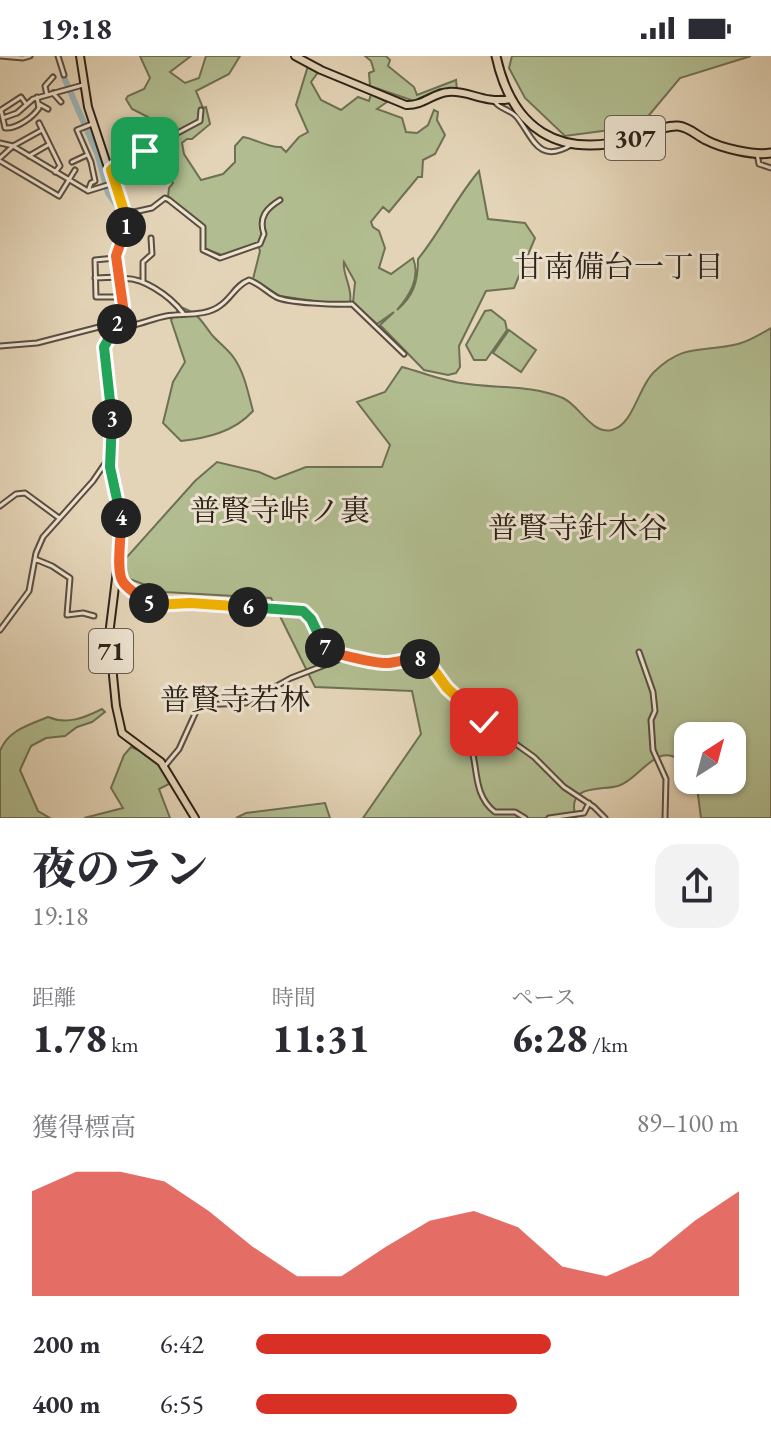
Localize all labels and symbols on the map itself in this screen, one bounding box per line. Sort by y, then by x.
road number: 307 [605,116,665,160]
pin [111,117,179,185]
pin: 1 [106,207,146,247]
district label: 甘南備台一丁目 [514,247,724,286]
pin: 2 [97,304,137,344]
pin: 3 [92,399,132,439]
district label: 普賢寺峠ノ裏 [190,491,370,530]
pin: 4 [101,498,141,538]
district label: 普賢寺針木谷 [488,508,668,547]
pin: 5 [129,583,169,623]
pin: 6 [228,587,268,627]
pin: 7 [305,628,345,668]
road number: 71 [89,629,133,673]
pin: 8 [400,639,440,679]
district label: 普賢寺若林 [160,680,310,719]
pin [450,688,518,756]
north arrow [674,722,746,794]

